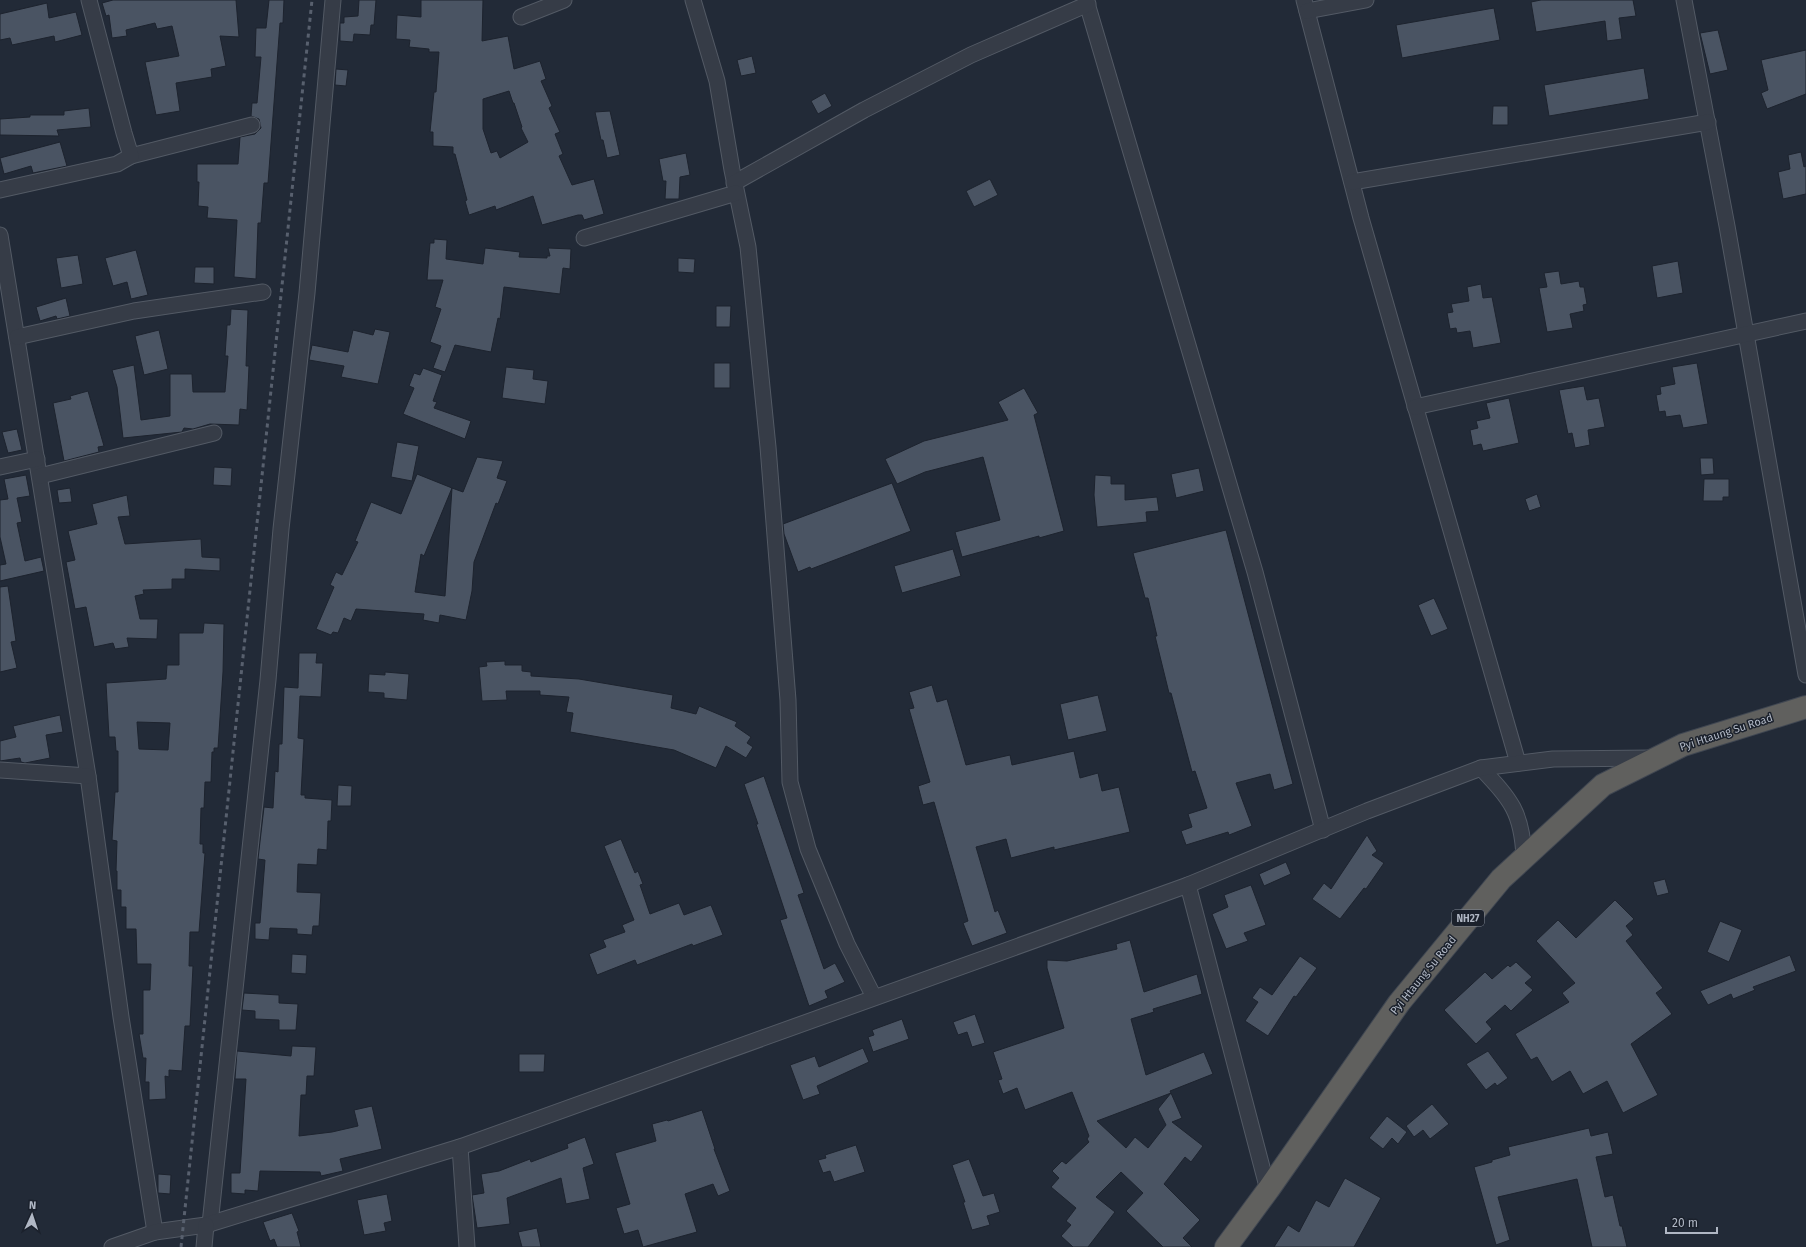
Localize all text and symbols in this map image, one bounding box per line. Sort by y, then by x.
street label: Pyi Htaung Su Road [1678,711,1774,754]
road number: NH27 [1452,910,1484,926]
street label: Pyi Htaung Su Road [1388,933,1459,1017]
north arrow [12,1195,52,1235]
text: N [29,1199,36,1212]
scale bar [1666,1209,1717,1235]
text: 20 m [1672,1216,1698,1230]

